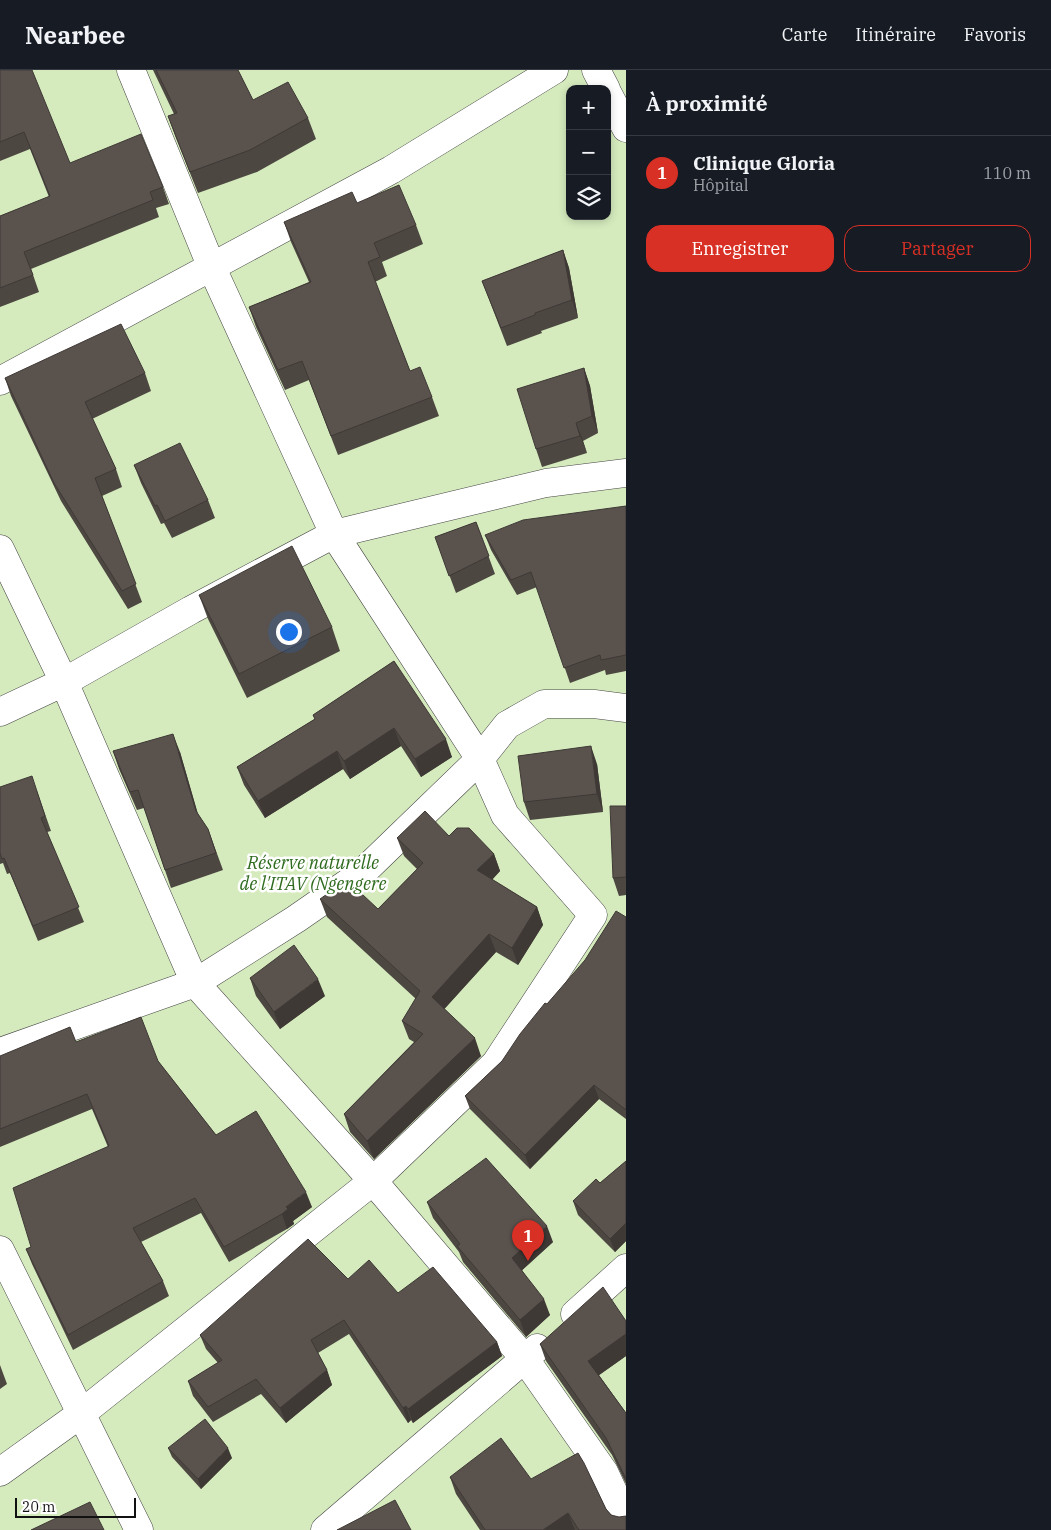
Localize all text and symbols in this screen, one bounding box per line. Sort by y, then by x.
text: Nearbee [25,19,125,51]
text: Carte [782,23,827,46]
text: Itinéraire [855,23,936,46]
text: Favoris [964,23,1026,46]
map controls [566,85,611,220]
button: + [566,85,611,130]
text: À proximité [646,89,768,117]
button: − [566,130,611,175]
text: Clinique Gloria [693,151,835,175]
text: 1 [657,163,667,183]
text: 110 m [983,163,1031,183]
button: layers [566,175,611,220]
text: Hôpital [693,175,749,195]
button: Enregistrer [646,225,834,272]
button: Partager [844,225,1031,272]
your location [276,619,302,645]
park label: Réserve naturelle de l'ITAV (Ngengere [239,851,387,895]
pin: 1 [512,1220,544,1261]
scale bar [15,1495,136,1518]
text: 20 m [22,1498,55,1516]

